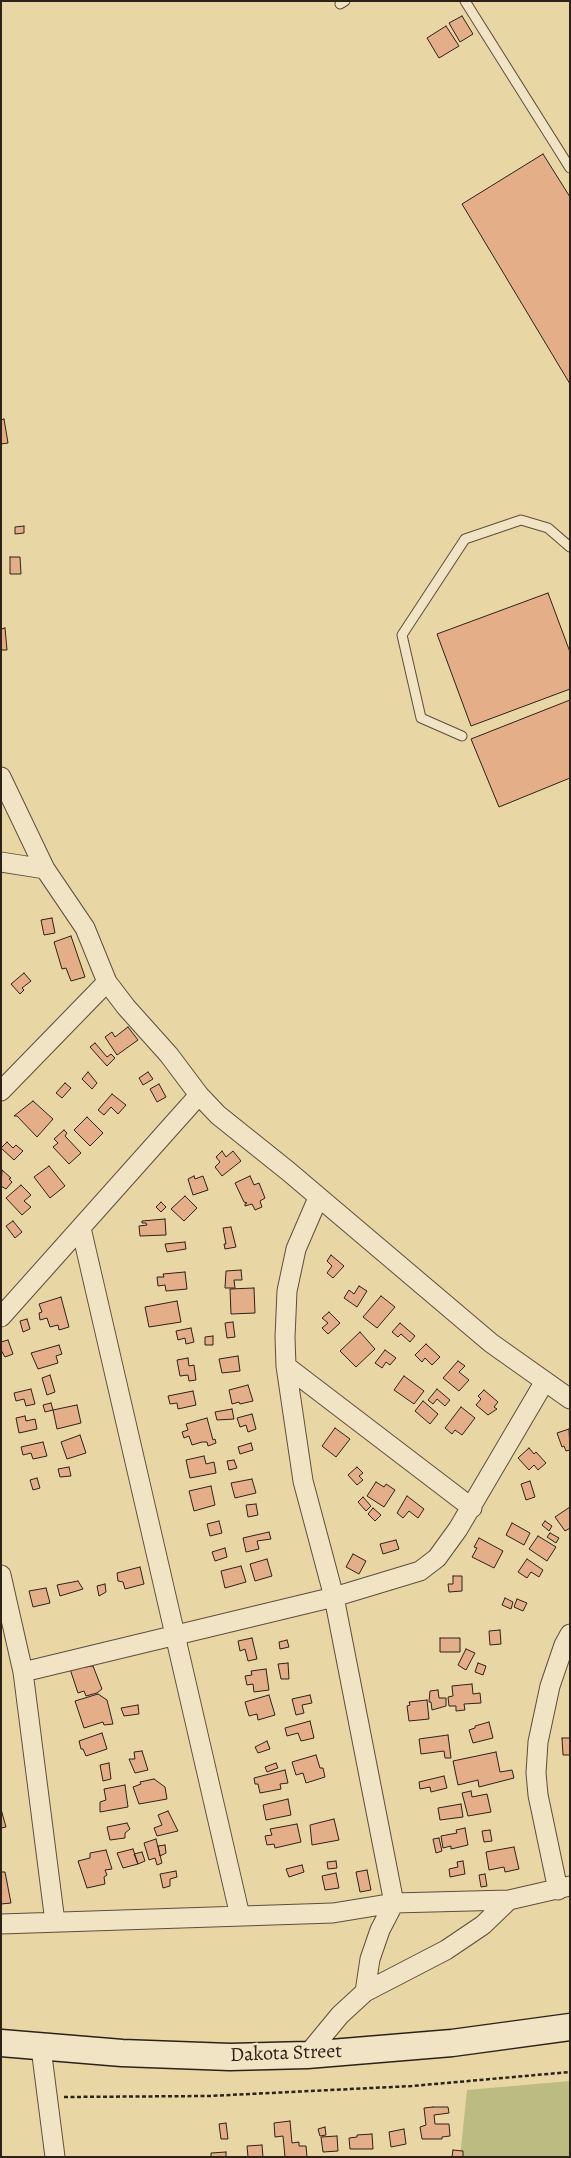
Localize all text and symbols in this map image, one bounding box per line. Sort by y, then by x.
street label: Dakota Street [230,2040,342,2068]

